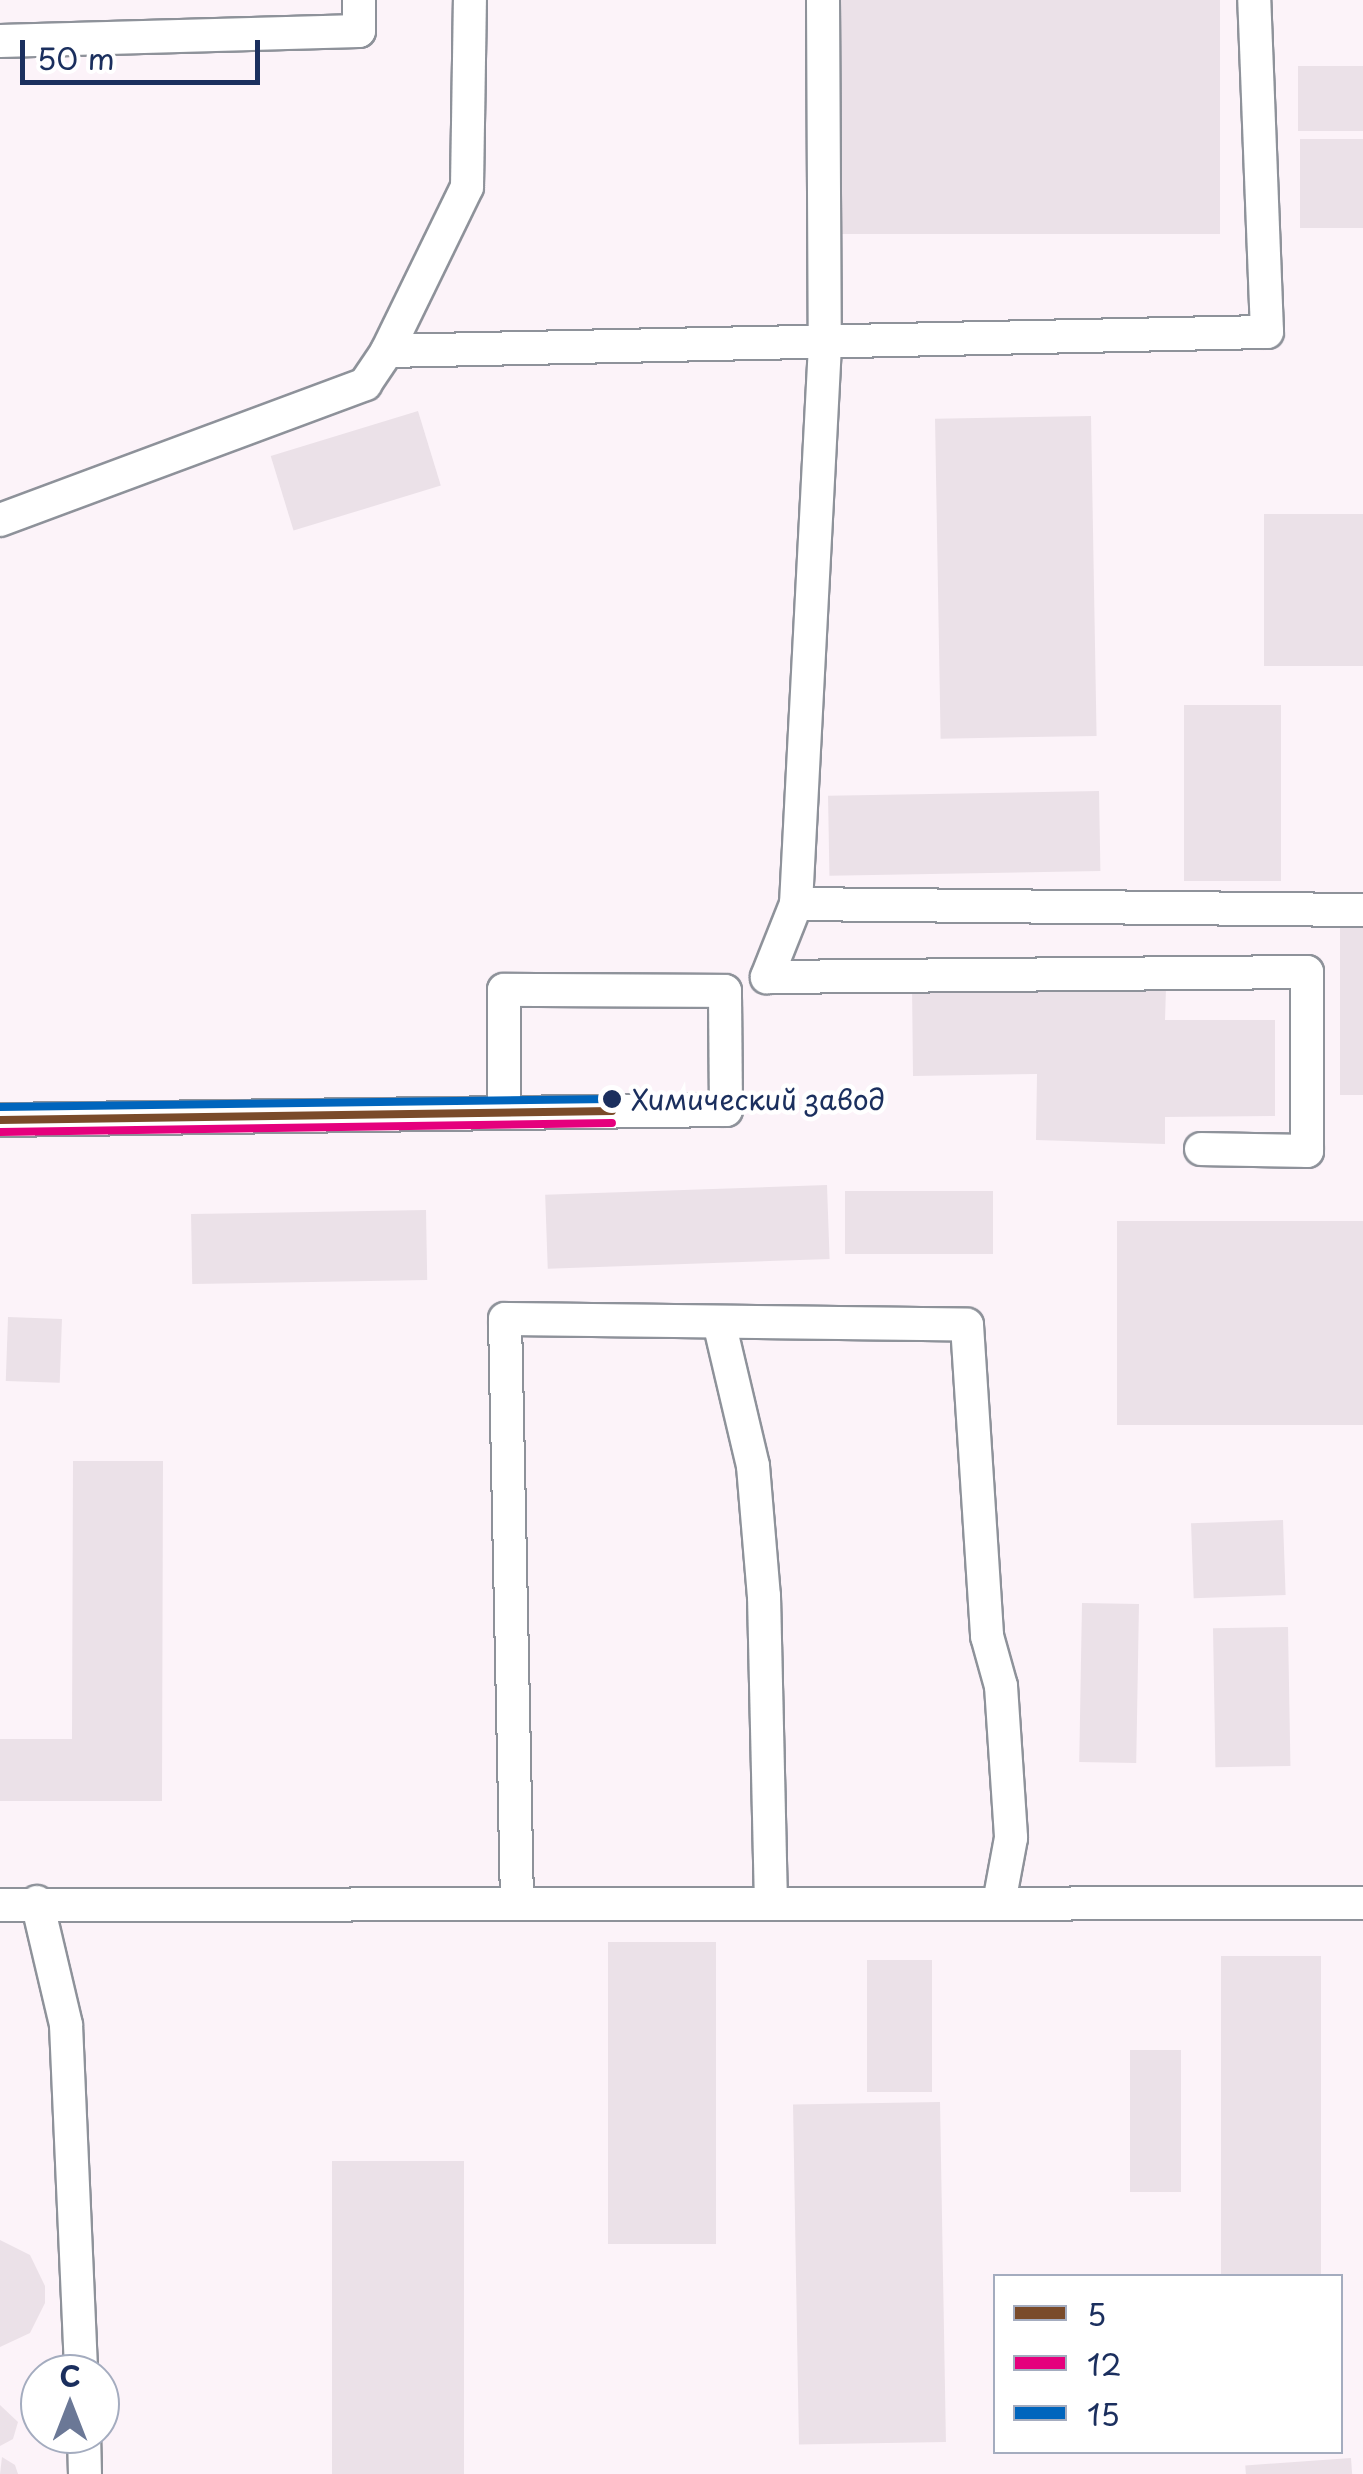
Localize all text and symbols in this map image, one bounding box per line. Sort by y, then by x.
scale bar [25,20,265,82]
text: 50 m [37,35,115,80]
place label: Химический завод [631,1082,888,1116]
marker: Химический завод [602,1089,622,1109]
legend [993,2274,1343,2454]
text: 5 [1087,2291,1106,2336]
text: 12 [1087,2341,1122,2386]
north arrow [20,2354,120,2454]
text: С [59,2354,81,2397]
text: 15 [1087,2391,1120,2436]

